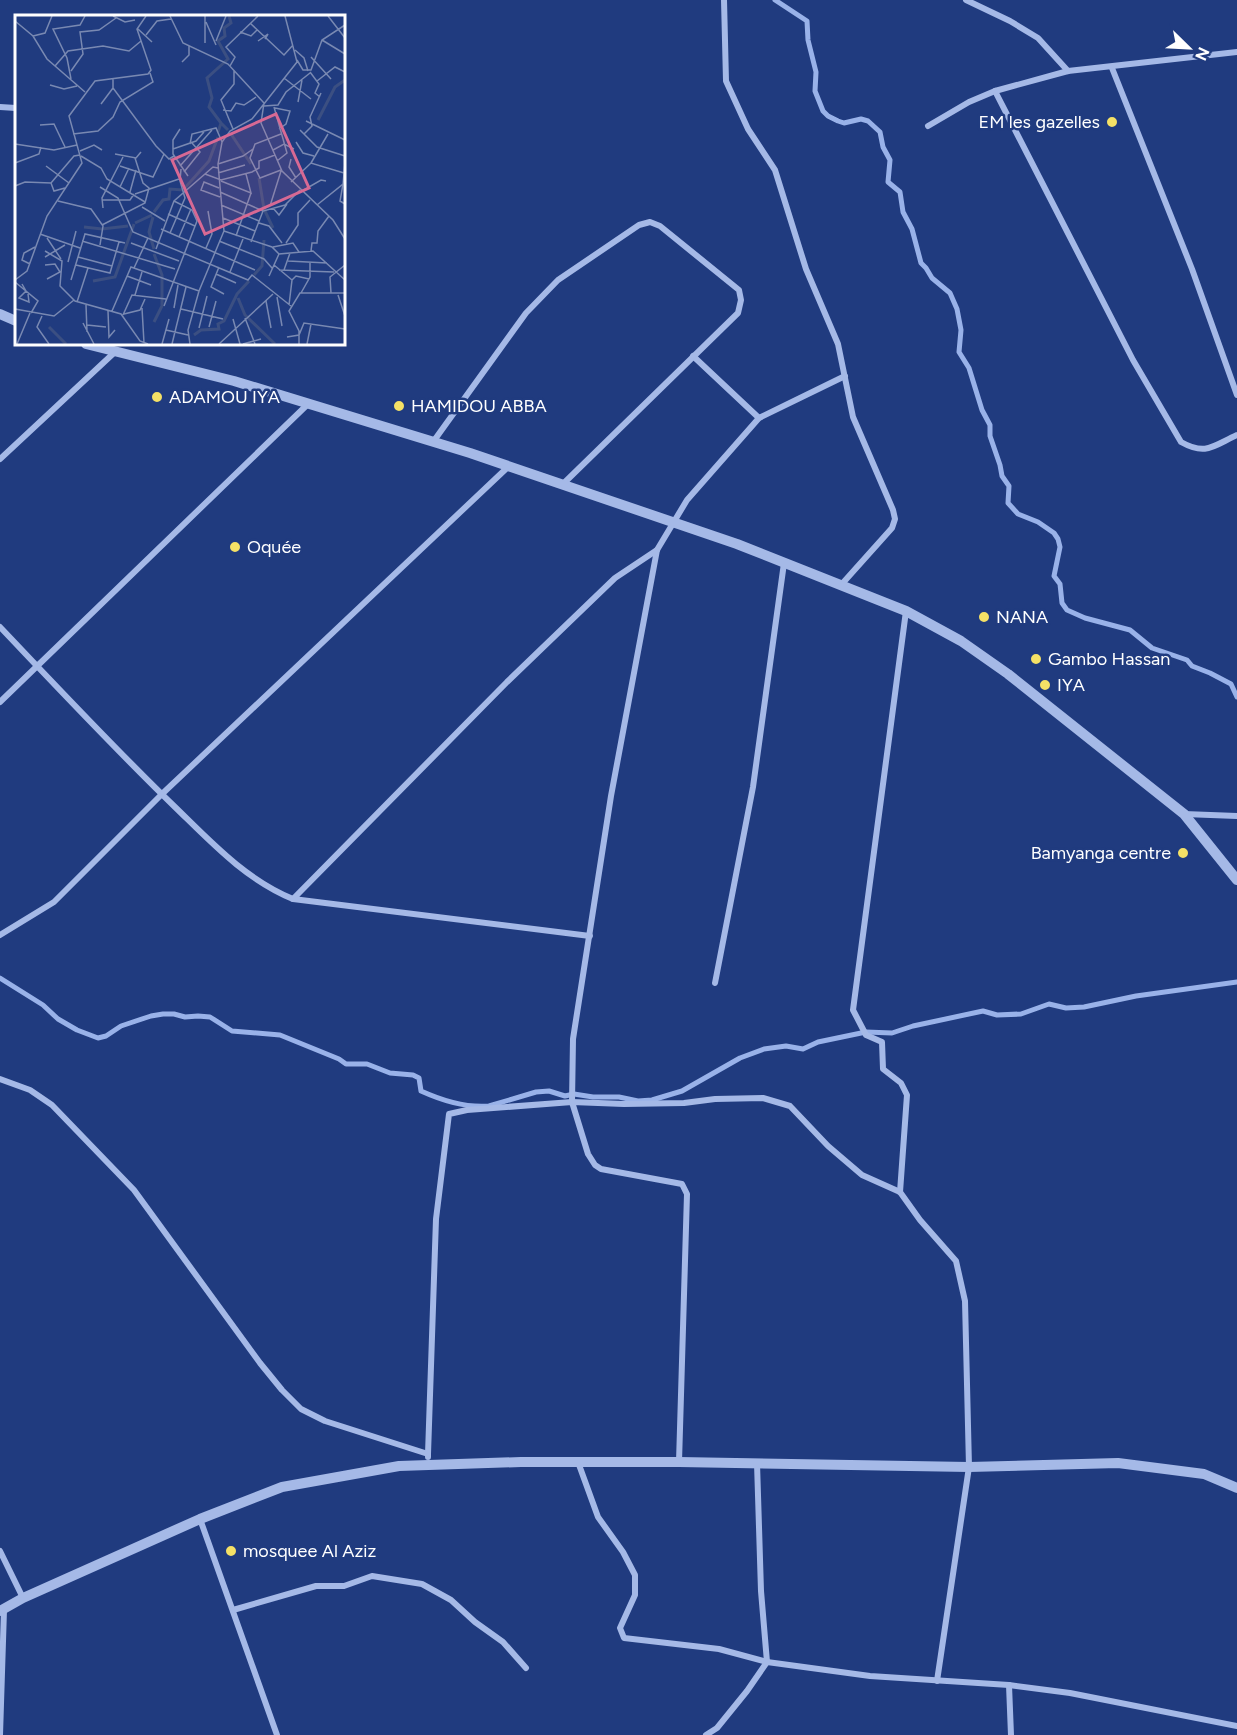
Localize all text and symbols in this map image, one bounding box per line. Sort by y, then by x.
inset map [15,15,345,345]
north arrow [1159,18,1219,78]
text: N [1191,44,1213,63]
place label: EM les gazelles [979,111,1100,133]
marker: EM les gazelles [1105,115,1119,129]
place label: ADAMOU IYA [169,386,280,408]
marker: ADAMOU IYA [150,390,164,404]
place label: HAMIDOU ABBA [411,395,547,417]
marker: HAMIDOU ABBA [392,399,406,413]
place label: Oquée [247,536,301,558]
marker: Oquée [228,540,242,554]
place label: NANA [996,606,1048,628]
marker: NANA [977,610,991,624]
place label: Gambo Hassan [1048,648,1170,670]
marker: Gambo Hassan [1029,652,1043,666]
place label: IYA [1057,674,1085,696]
marker: IYA [1038,678,1052,692]
place label: Bamyanga centre [1031,842,1171,864]
marker: Bamyanga centre [1176,846,1190,860]
place label: mosquee Al Aziz [243,1540,376,1562]
marker: mosquee Al Aziz [224,1544,238,1558]

